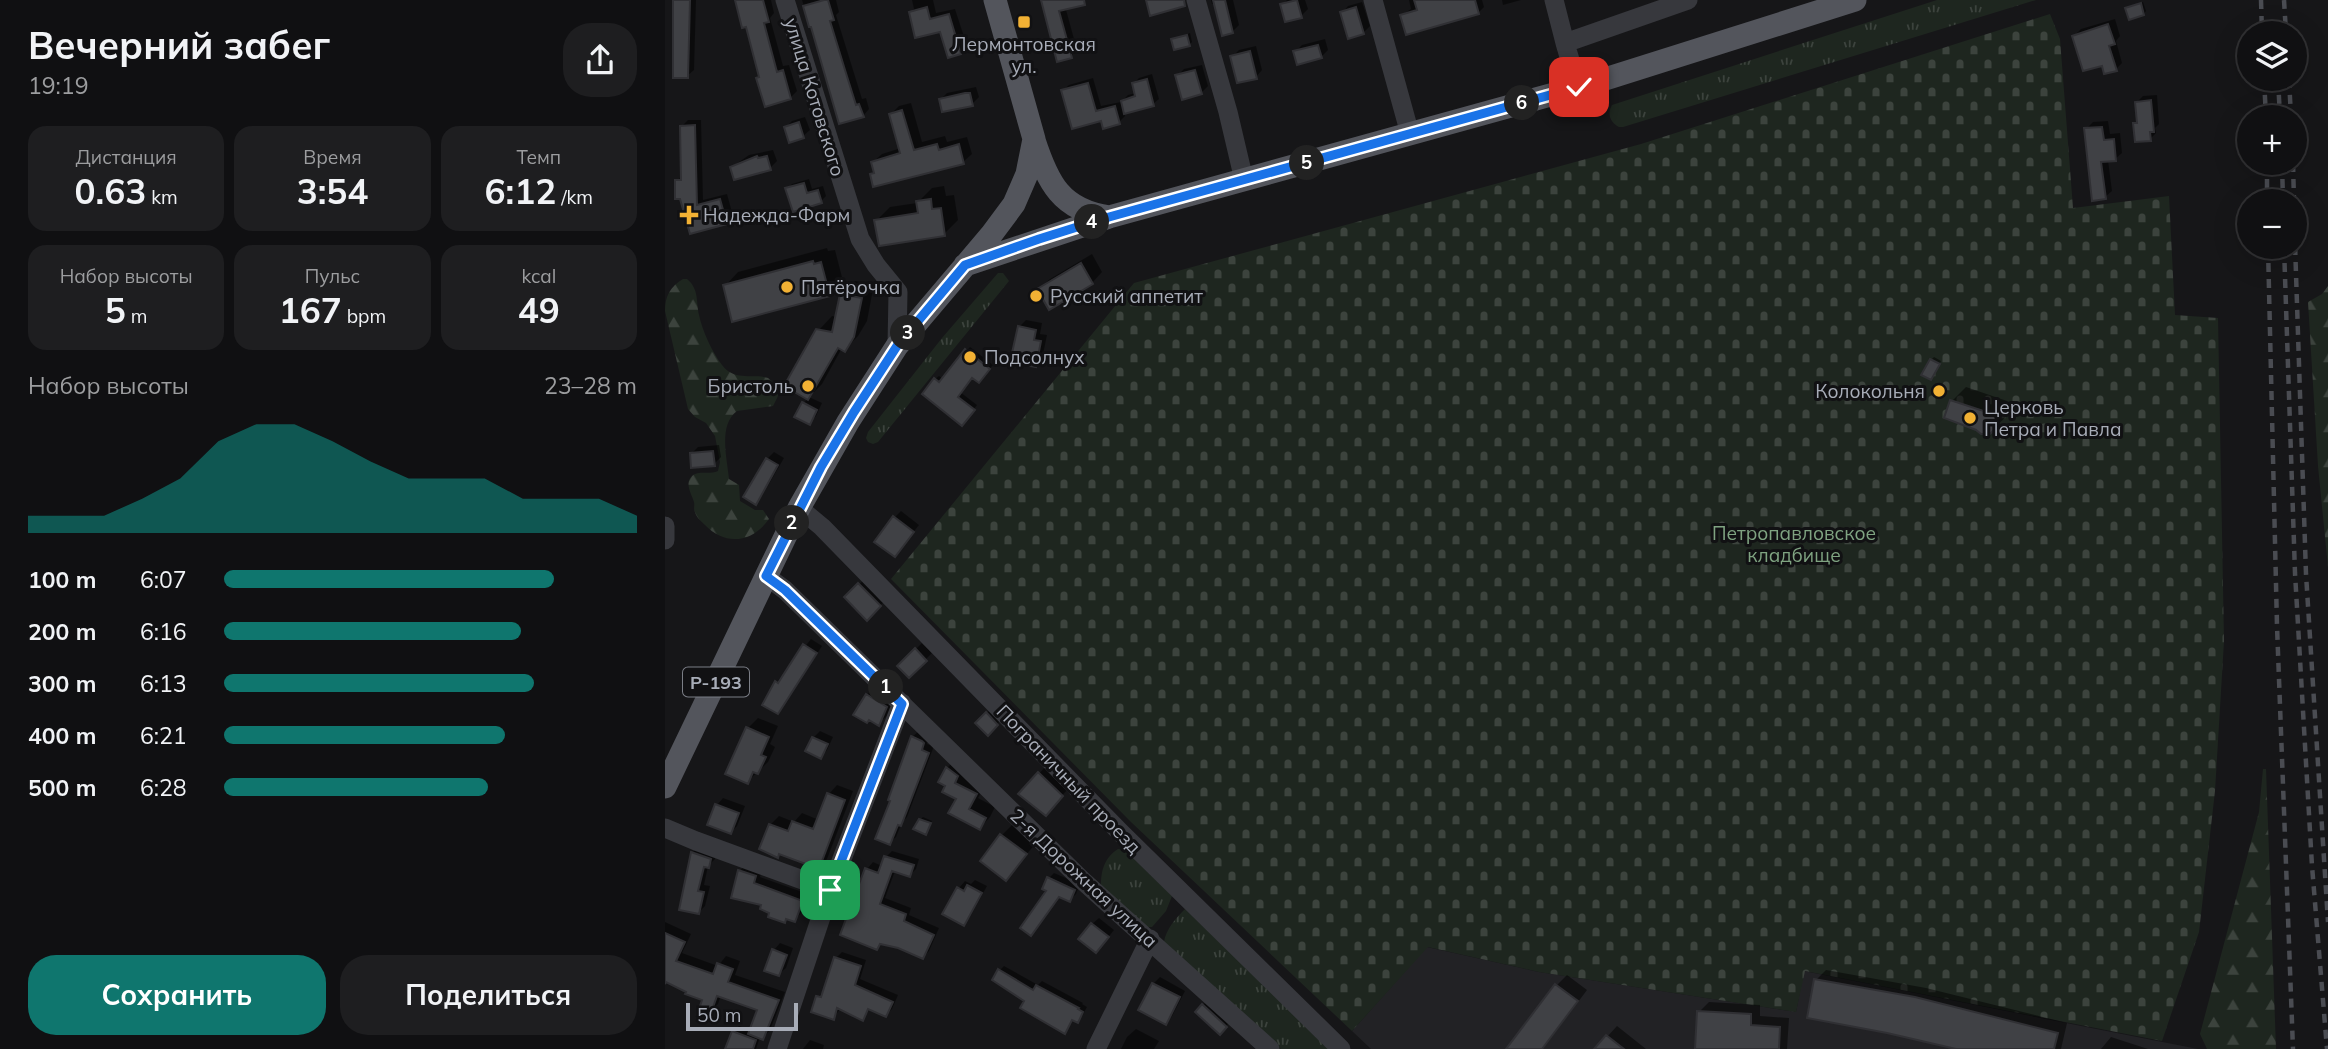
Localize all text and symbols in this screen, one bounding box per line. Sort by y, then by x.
marker: Лермонтовская ул. [1016,14,1032,30]
street label: улица Котовского [780,15,850,179]
text: Вечерний забег [28,21,330,69]
map controls [2237,21,2307,259]
button: layers [2237,21,2307,91]
button: share [563,23,637,97]
place label: Лермонтовская ул. [952,32,1096,78]
pin [1549,57,1609,117]
icon: check [1560,68,1598,106]
text: 19:19 [28,71,88,100]
pin: 6 [1505,86,1539,120]
text: 6 [1516,90,1527,114]
button: + [2237,105,2307,175]
text: Дистанция [76,145,177,169]
text: Время [303,145,362,169]
text: Темп [516,145,561,169]
pin: 5 [1289,146,1325,180]
text: 5 [1301,150,1312,174]
text: 0.63 [75,169,146,213]
text: 3:54 [297,169,368,213]
text: 6:12 [485,169,556,213]
text: km [146,185,178,209]
text: /km [556,185,593,209]
button: − [2237,189,2307,259]
place label: Надежда-Фарм [703,203,850,227]
pin: 4 [1075,204,1109,240]
marker: Надежда-Фарм [681,207,697,223]
text: 4 [1086,209,1097,233]
text: Набор высоты [60,264,193,288]
text: Пульс [305,264,360,288]
text: kcal [521,264,556,288]
place label: Пятёрочка [801,275,900,299]
marker: Пятёрочка [779,279,795,295]
place label: Русский аппетит [1050,284,1203,308]
text: 5 [105,288,126,332]
text: 167 [279,288,342,332]
text: 49 [518,288,560,332]
marker: Русский аппетит [1028,288,1044,304]
text: m [126,304,148,328]
text: bpm [342,304,386,328]
pin: 3 [891,316,925,350]
text: 3 [902,320,913,344]
place label: Подсолнух [984,345,1085,369]
marker: Подсолнух [962,349,978,365]
text: Набор высоты [28,371,189,400]
text: 23–28 m [544,371,637,400]
place label: Бристоль [708,374,794,398]
marker: Бристоль [800,378,816,394]
place label: Колокольня [1815,379,1925,403]
marker: Колокольня [1931,383,1947,399]
place label: Церковь Петра и Павла [1984,395,2122,441]
marker: Церковь Петра и Павла [1962,410,1978,426]
pin: 2 [775,505,809,540]
text: 2 [786,510,797,534]
park label: Петропавловское кладбище [1712,521,1876,567]
text: 100 m [28,565,96,594]
text: 6:07 [140,565,187,594]
text: 200 m [28,617,96,646]
text: 6:16 [140,617,187,646]
road number: Р-193 [683,668,749,696]
text: 300 m [28,669,96,698]
text: 6:13 [140,669,187,698]
pin: 1 [869,670,903,704]
text: 1 [880,674,891,698]
street label: Пограничный проезд [992,699,1147,859]
text: 400 m [28,721,96,750]
text: 6:21 [140,721,187,750]
text: 500 m [28,773,96,802]
text: 6:28 [140,773,187,802]
street label: 2-я Дорожная улица [1005,803,1163,953]
pin [800,860,860,920]
icon: arrive [811,871,849,909]
button: Сохранить [28,955,326,1035]
button: Поделиться [340,955,637,1035]
scale bar [686,1000,798,1032]
text: 50 m [697,1003,741,1027]

